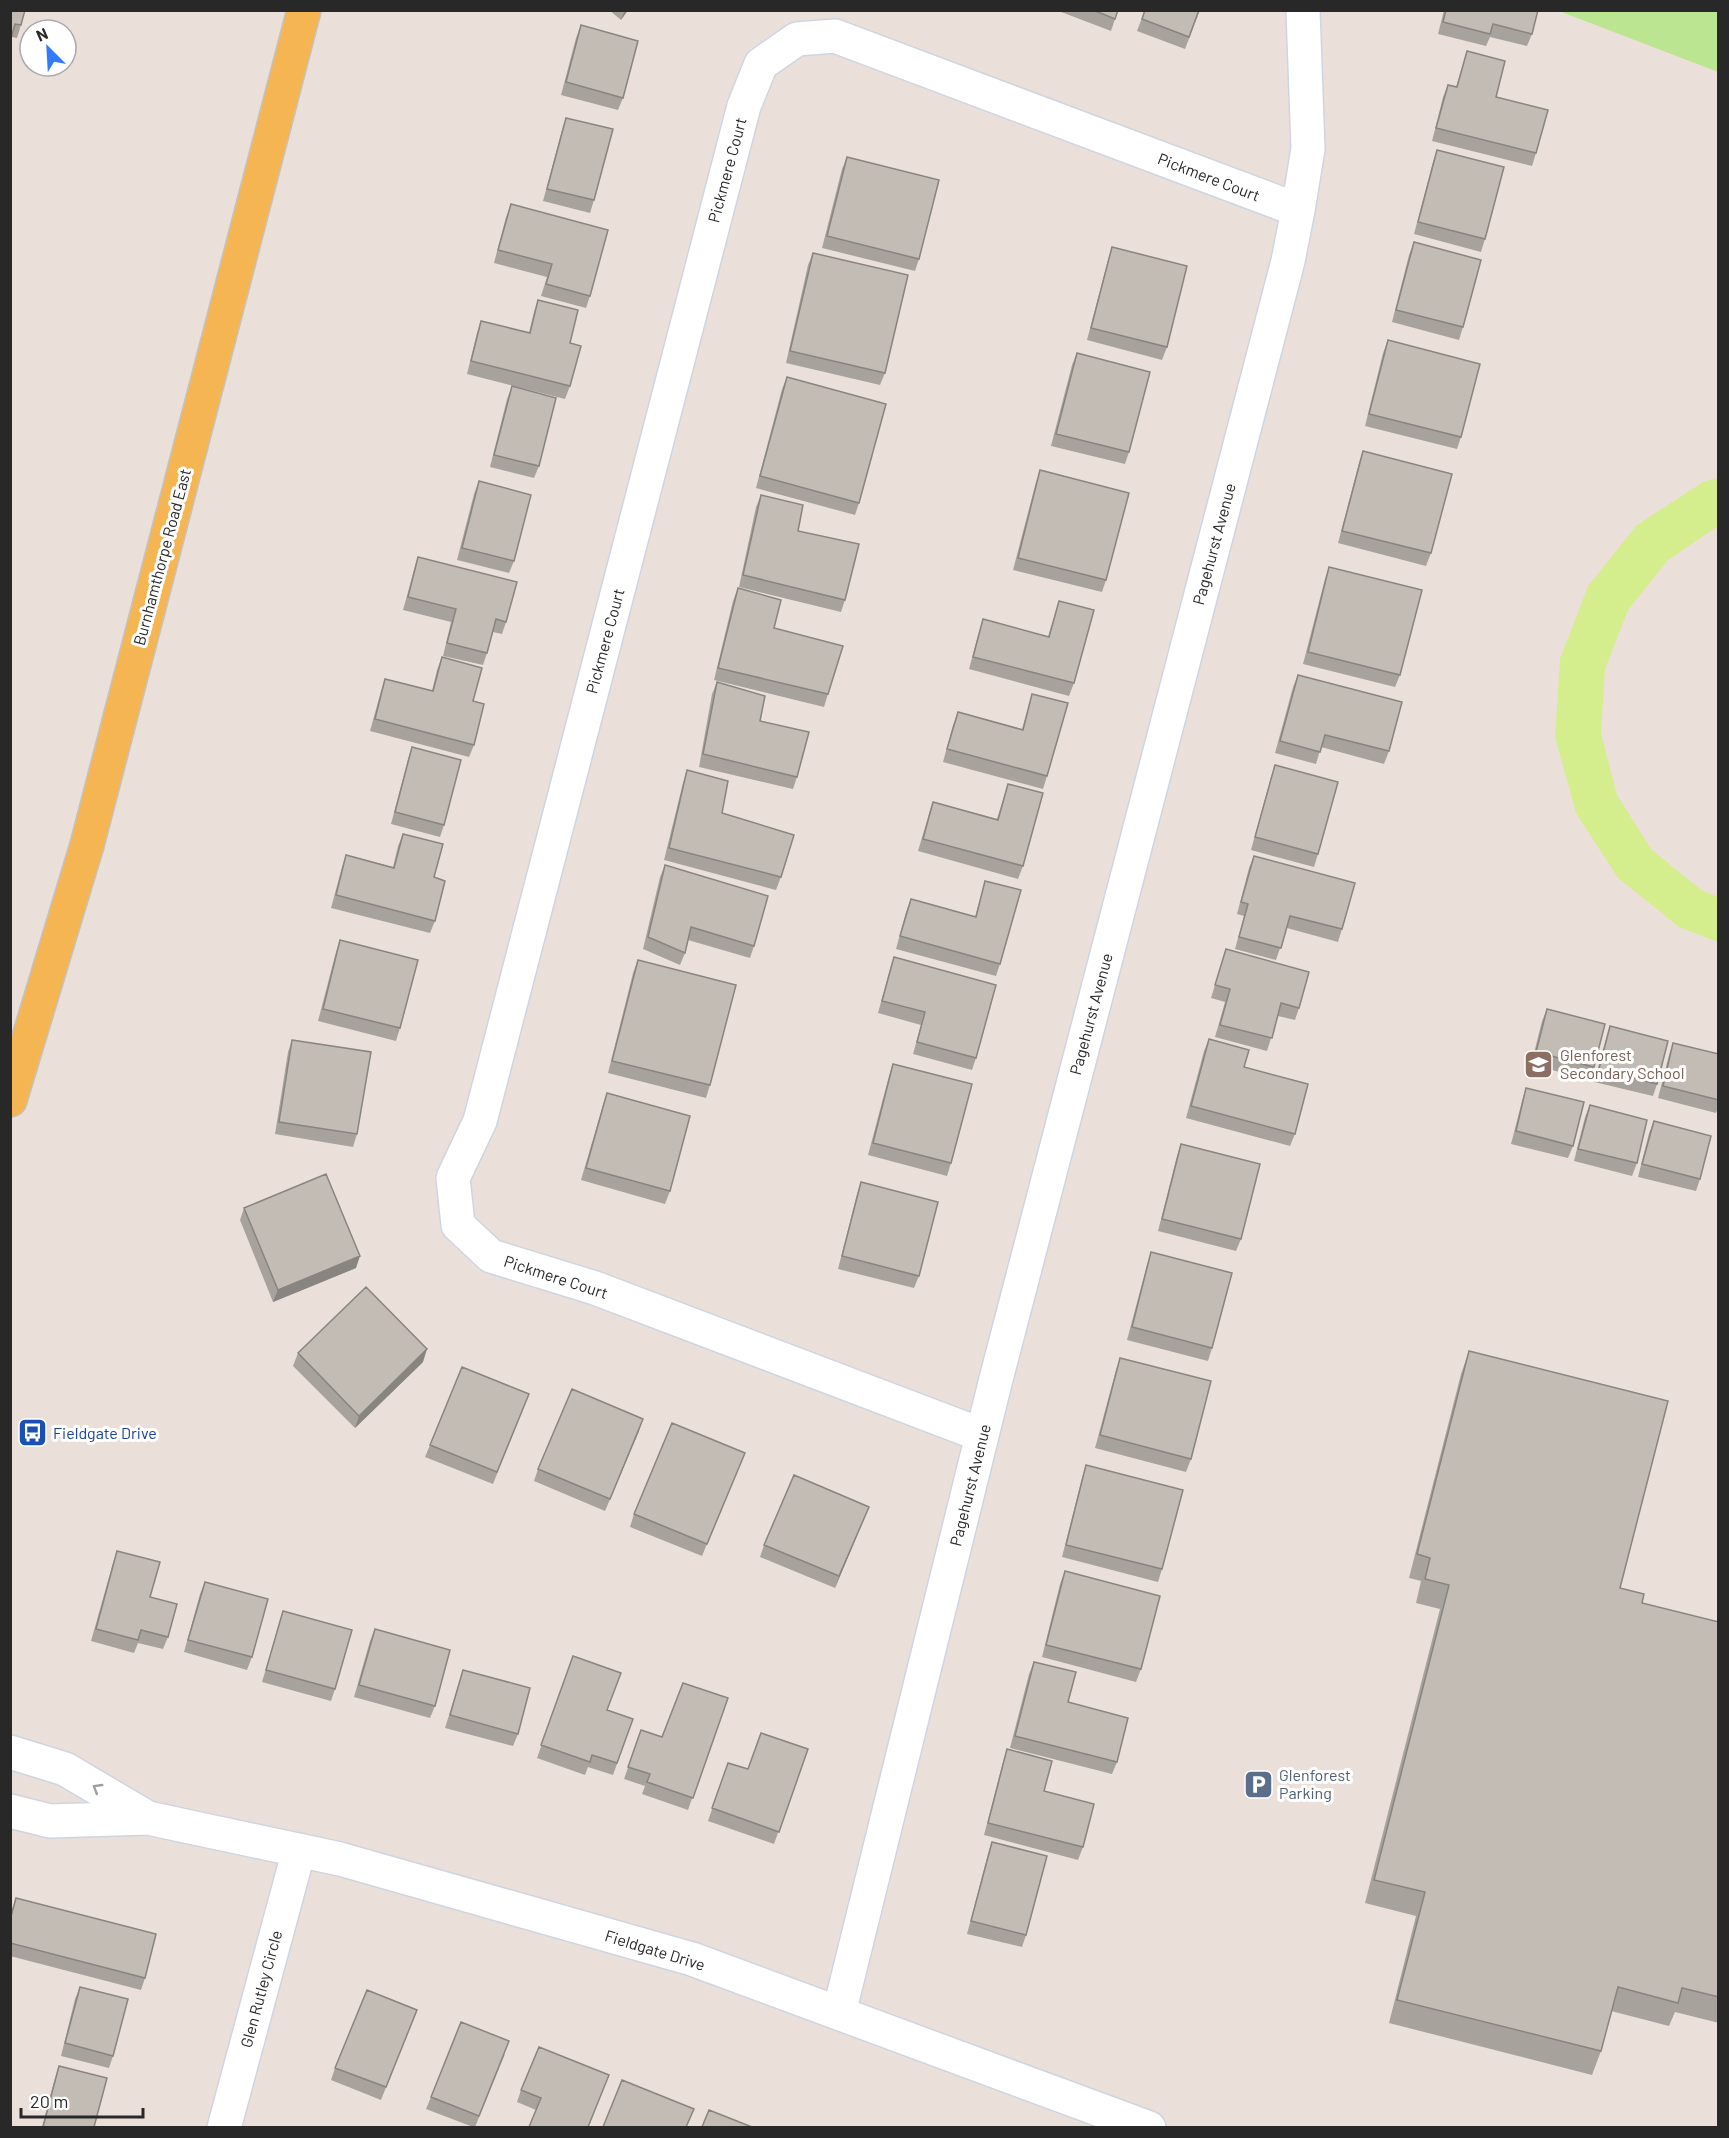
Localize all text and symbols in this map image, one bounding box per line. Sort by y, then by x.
north arrow [18,18,78,78]
text: N [33,23,50,45]
street label: Pickmere Court [703,115,750,224]
street label: Pickmere Court [1155,148,1263,205]
street label: Burnhamthorpe Road East [129,466,194,647]
street label: Pagehurst Avenue [1188,481,1239,607]
street label: Pickmere Court [581,586,628,695]
street label: Pagehurst Avenue [1065,951,1116,1077]
place label: Glenforest Secondary School [1560,1045,1684,1082]
school or university icon: Glenforest Secondary School [1523,1048,1555,1080]
street label: Pickmere Court [502,1251,610,1302]
bus stop icon: Fieldgate Drive [16,1417,48,1449]
street label: Pagehurst Avenue [945,1422,994,1548]
place label: Fieldgate Drive [53,1423,157,1442]
place label: Glenforest Parking [1279,1765,1351,1802]
parking icon: Glenforest Parking [1242,1768,1274,1800]
one-way arrow [93,1784,103,1796]
street label: Fieldgate Drive [603,1925,708,1974]
street label: Glen Rutley Circle [236,1928,285,2050]
scale bar [21,2081,142,2119]
text: 20 m [30,2090,68,2112]

